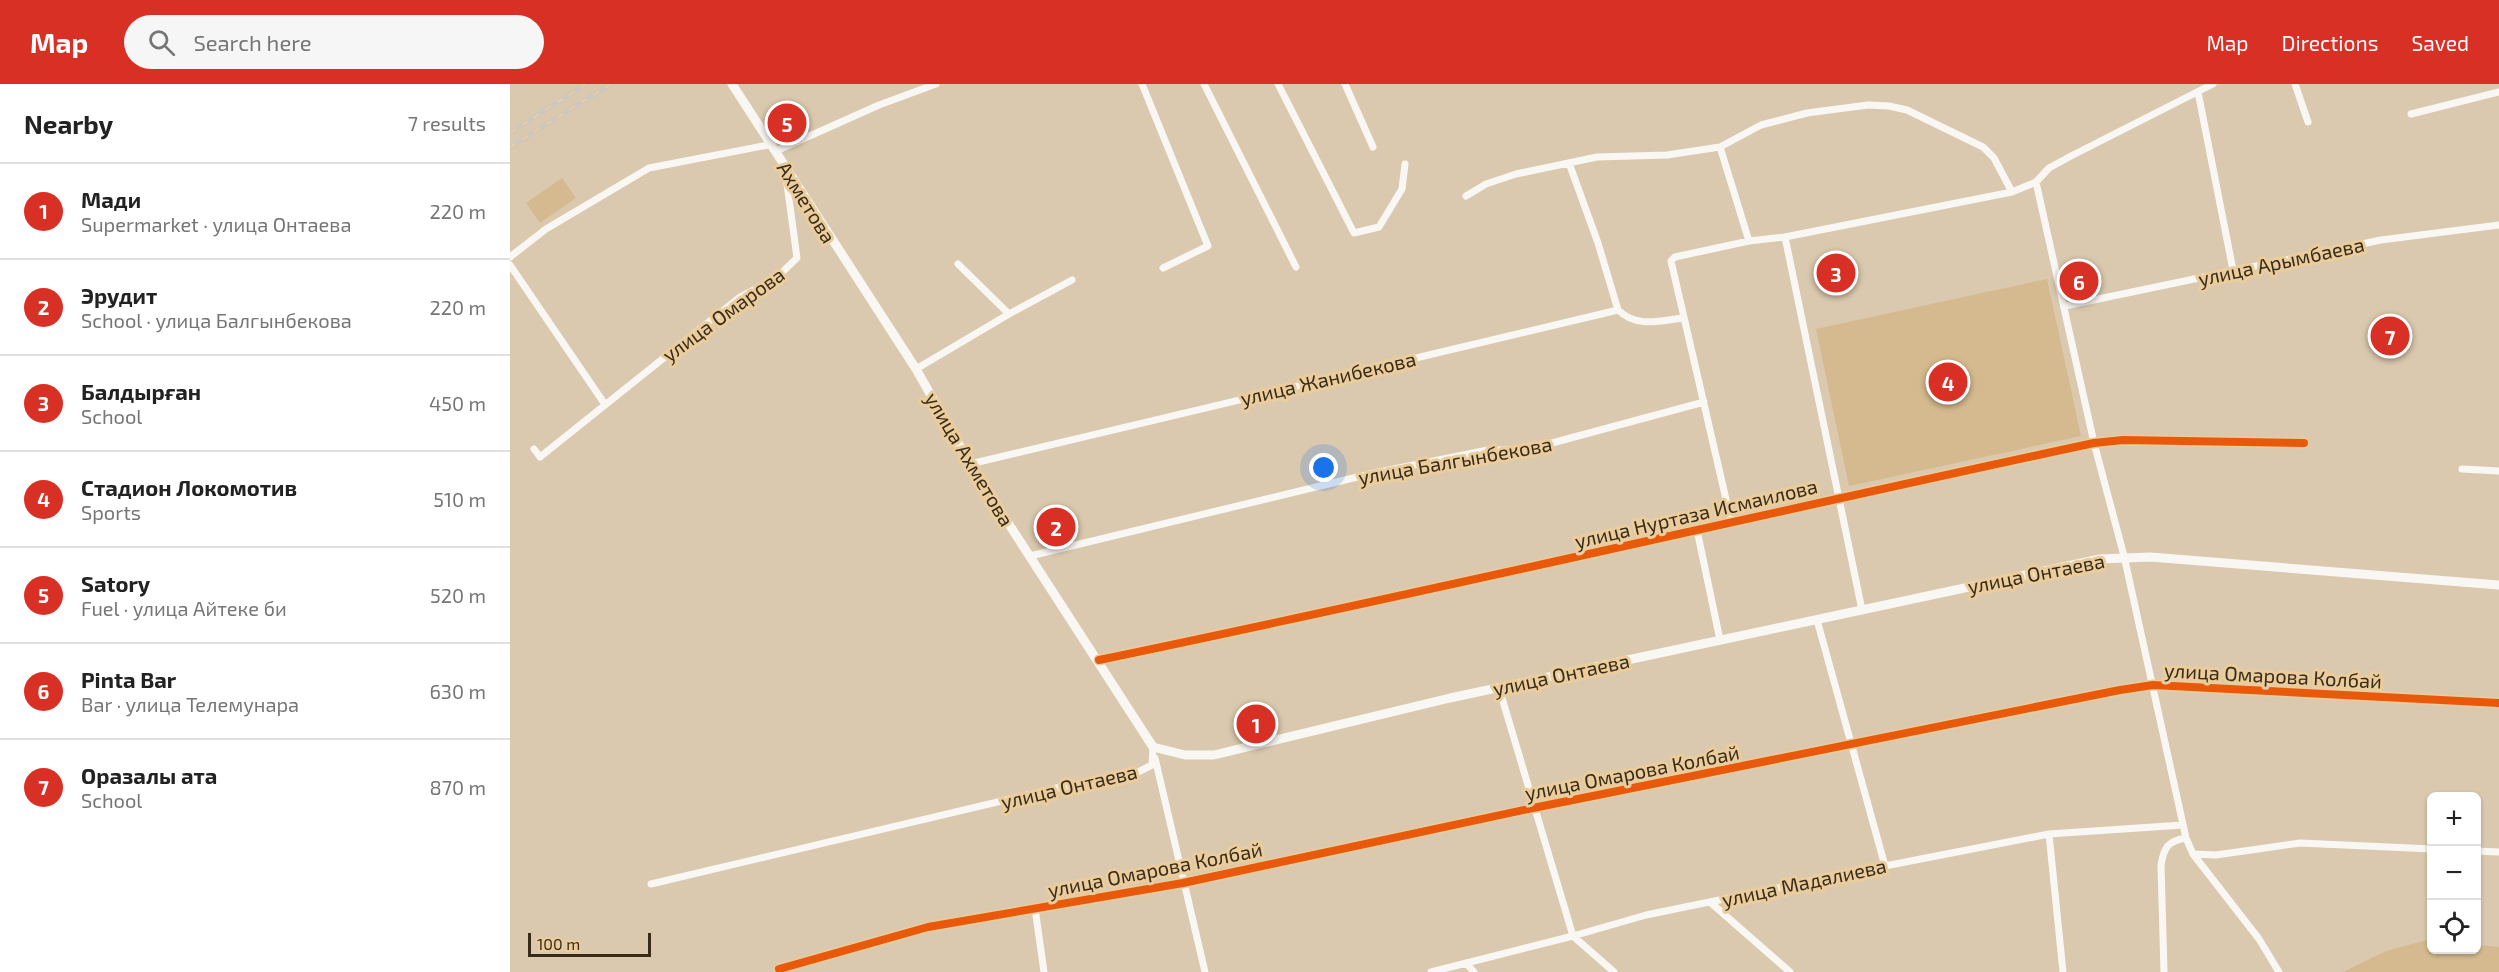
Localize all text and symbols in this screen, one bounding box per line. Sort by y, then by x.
search box [124,15,544,69]
text: Map [30,25,88,59]
icon: search [145,26,178,59]
text: Search here [193,29,312,55]
text: Map [2206,30,2249,55]
text: Directions [2282,30,2378,55]
text: Saved [2411,30,2469,55]
pin: 5 [768,100,806,146]
text: Nearby [24,108,113,139]
text: 7 results [408,111,486,135]
street label: Ахметова [773,157,841,247]
text: Мади [81,186,141,212]
text: 1 [39,199,48,223]
text: 220 m [429,199,486,223]
text: Supermarket · улица Онтаева [81,212,351,236]
street label: улица Арымбаева [2196,232,2366,291]
pin: 3 [1816,250,1856,296]
pin: 6 [2060,258,2098,304]
street label: улица Омарова [657,262,789,367]
text: Эрудит [81,282,157,308]
text: 2 [38,295,49,319]
text: 220 m [429,295,486,319]
text: School · улица Балгынбекова [81,308,352,332]
pin: 7 [2370,314,2410,358]
street label: улица Жанибекова [1238,346,1418,411]
pin: 4 [1928,360,1968,404]
text: Балдырған [81,378,201,404]
street label: улица Ахметова [920,388,1019,531]
text: 3 [38,391,49,415]
text: 450 m [429,391,486,415]
text: School [81,404,142,428]
street label: улица Балгынбекова [1356,431,1554,490]
your location [1309,453,1338,482]
street label: улица Нуртаза Исмаилова [1572,473,1820,554]
text: Стадион Локомотив [81,474,297,500]
text: 4 [37,487,50,511]
text: 510 m [433,487,486,511]
text: Sports [81,500,141,524]
pin: 2 [1036,504,1076,550]
street label: улица Онтаева [1965,548,2107,599]
text: Satory [81,570,150,596]
text: 5 [38,583,49,607]
text: 520 m [430,583,486,607]
text: Fuel · улица Айтеке би [81,596,287,620]
street label: улица Онтаева [1490,648,1632,701]
street label: улица Омарова Колбай [2163,657,2382,694]
text: Pinta Bar [81,666,176,692]
text: 6 [38,679,49,703]
text: 630 m [429,679,486,703]
text: Bar · улица Телемунара [81,692,299,716]
pin: 1 [1236,702,1276,746]
street label: улица Омарова Колбай [1523,739,1741,806]
street label: улица Онтаева [999,759,1140,814]
text: Оразалы ата [81,762,217,788]
text: 7 [38,775,49,799]
text: 870 m [430,775,486,799]
text: School [81,788,142,812]
map controls [2427,792,2481,954]
button: + [2427,792,2481,846]
street label: улица Омарова Колбай [1046,836,1264,903]
button: − [2427,846,2481,900]
street label: улица Мадалиева [1720,853,1889,912]
button: locate [2427,900,2481,954]
scale bar [528,930,651,958]
text: 100 m [537,934,580,953]

